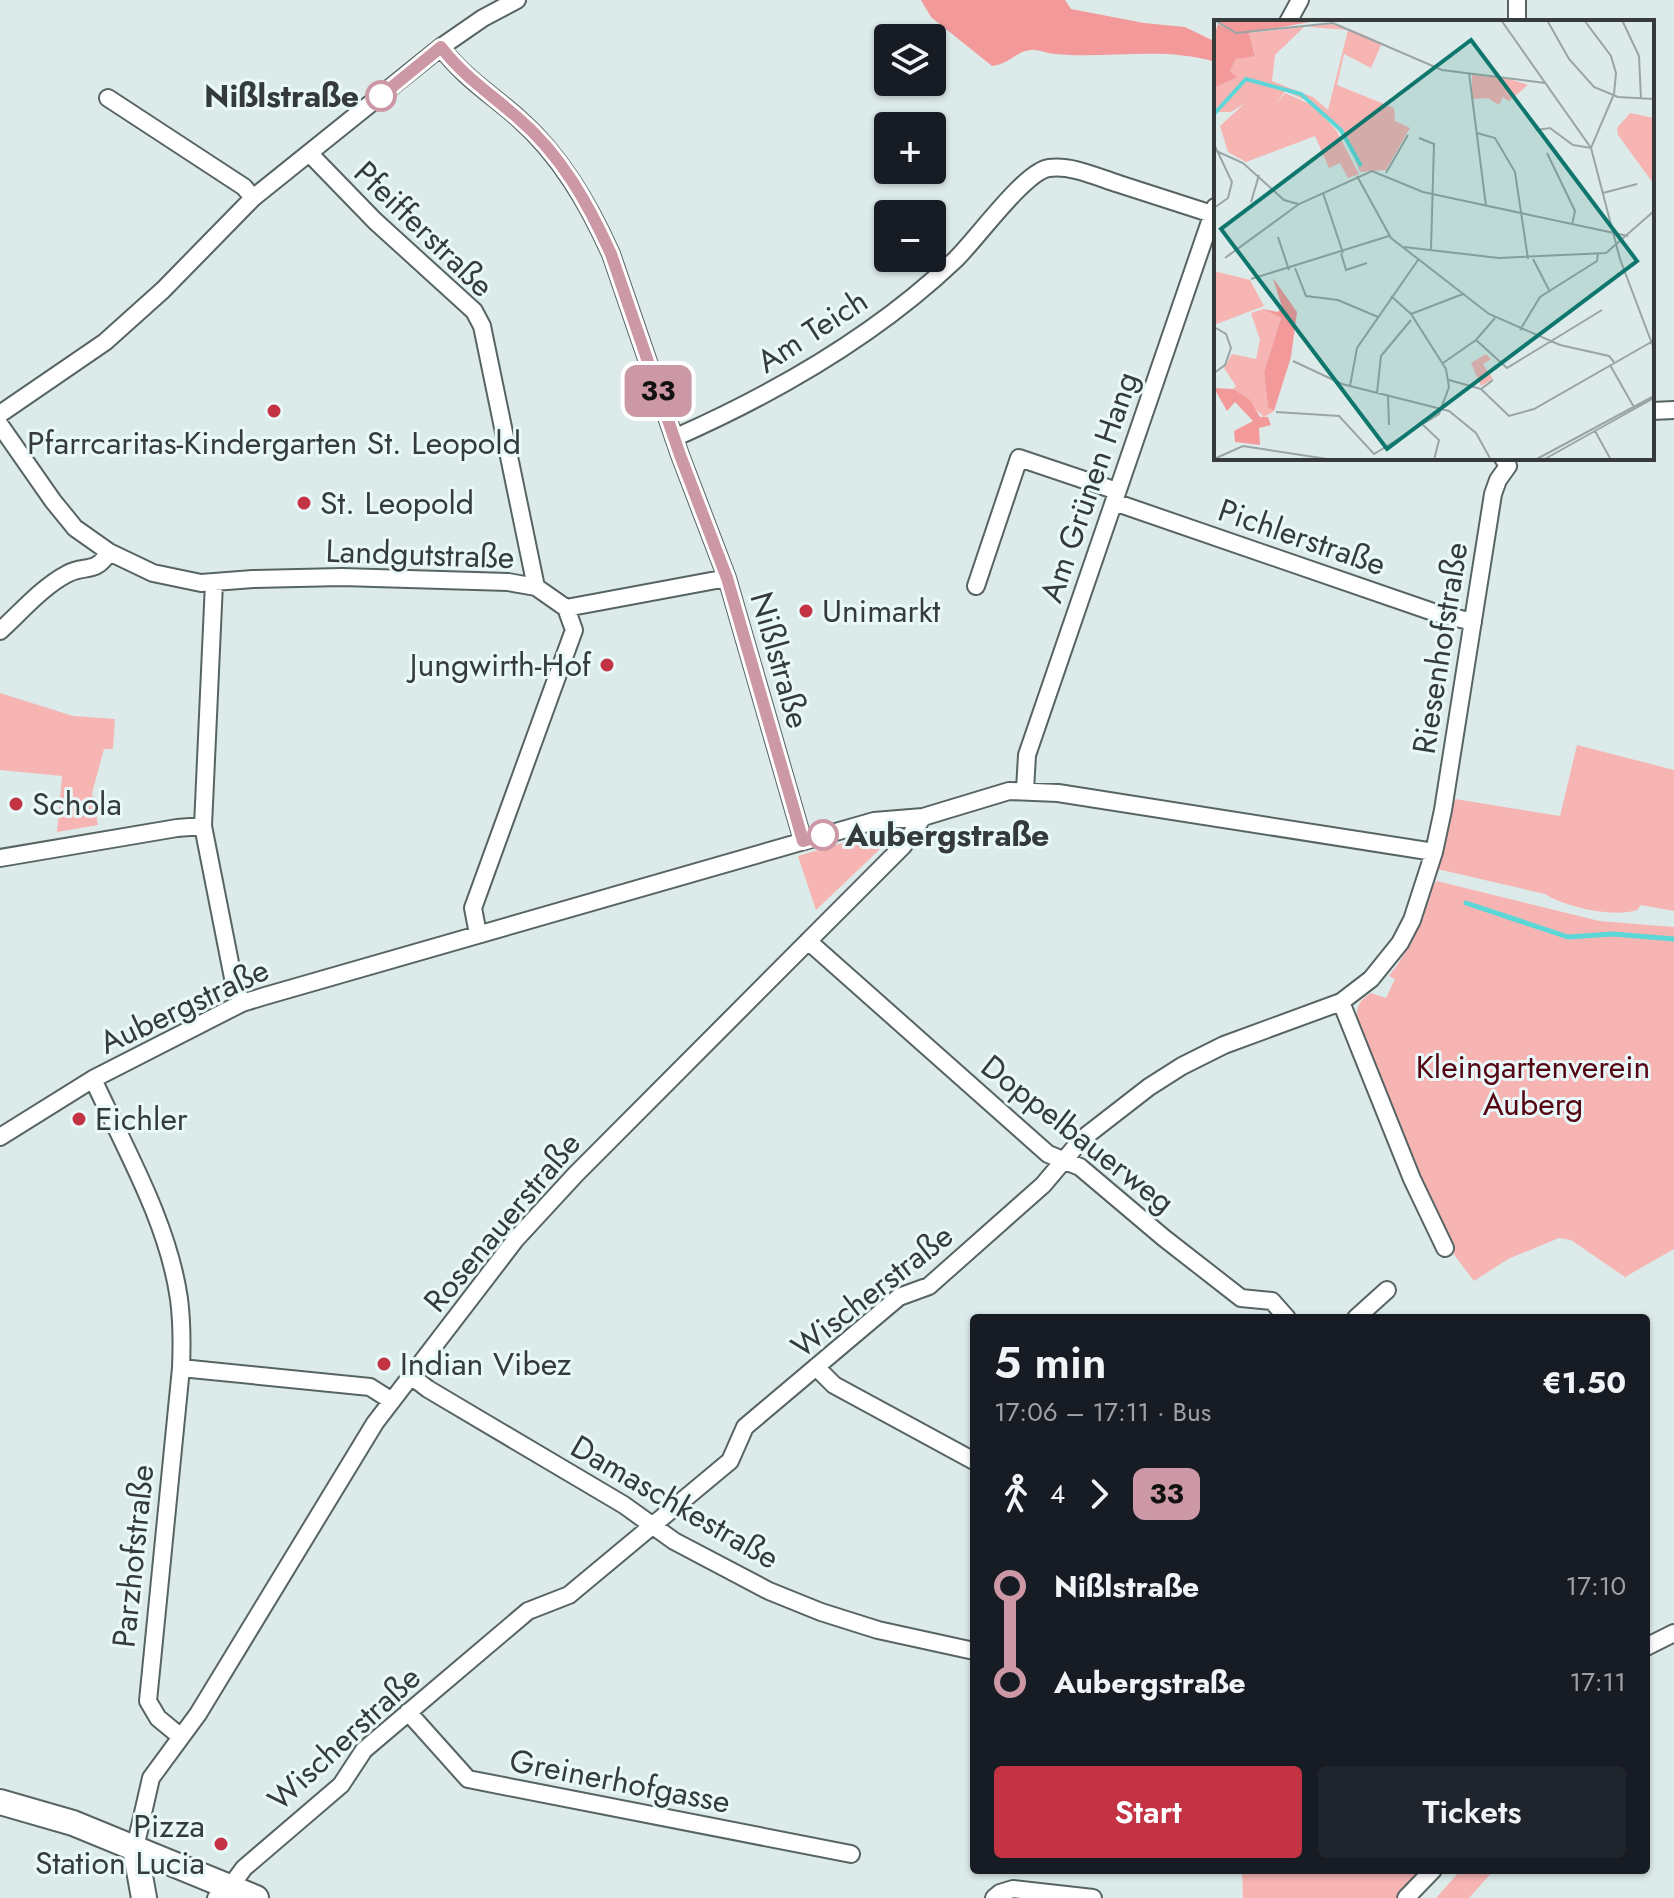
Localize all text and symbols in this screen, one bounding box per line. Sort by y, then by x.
inset map [1214,20,1654,460]
map controls [874,24,946,272]
button: layers [874,24,946,96]
place label: Nißlstraße [204,73,359,119]
marker: Nißlstraße [366,81,396,111]
button: + [874,112,946,184]
street label: Pfeifferstraße [344,150,504,308]
button: − [874,200,946,272]
street label: Am Teich [747,278,877,384]
line badge: 33 [622,365,694,417]
street label: Am Grünen Hang [1028,365,1150,609]
text: 33 [641,370,675,411]
marker: Pfarrcaritas-Kindergarten St. Leopold [265,402,283,420]
place label: Pfarrcaritas-Kindergarten St. Leopold [27,420,521,466]
place label: St. Leopold [320,480,474,526]
street label: Pichlerstraße [1212,487,1392,587]
marker: St. Leopold [295,494,313,512]
street label: Landgutstraße [325,528,515,580]
street label: Riesenhofstraße [1401,539,1479,757]
street label: Nißlstraße [739,586,821,734]
place label: Unimarkt [822,588,941,634]
marker: Unimarkt [797,602,815,620]
place label: Jungwirth-Hof [406,642,592,688]
marker: Jungwirth-Hof [598,656,616,674]
place label: Schola [32,781,122,827]
marker: Schola [7,795,25,813]
place label: Aubergstraße [844,812,1049,858]
marker: Aubergstraße [808,820,838,850]
street label: Aubergstraße [92,947,276,1065]
street label: Doppelbauerweg [971,1044,1185,1224]
park label: Kleingartenverein Auberg [1416,1044,1650,1127]
place label: Eichler [95,1096,188,1142]
marker: Eichler [70,1110,88,1128]
street label: Rosenauerstraße [413,1122,591,1322]
street label: Wischerstraße [781,1213,963,1369]
text: 5 min [994,1331,1107,1395]
place label: Indian Vibez [400,1341,572,1387]
marker: Indian Vibez [375,1355,393,1373]
text: €1.50 [1542,1361,1626,1404]
text: 17:06 – 17:11 · Bus [994,1393,1211,1431]
street label: Damaschkestraße [562,1424,788,1580]
street label: Parzhofstraße [101,1462,165,1650]
icon: walk [994,1472,1038,1516]
icon: forward [1077,1472,1121,1516]
text: 33 [1149,1473,1184,1514]
text: 4 [1050,1475,1065,1513]
text: Nißlstraße [1054,1565,1199,1608]
text: 17:10 [1566,1567,1626,1605]
street label: Wischerstraße [257,1655,431,1821]
text: Aubergstraße [1054,1661,1246,1704]
text: 17:11 [1569,1663,1626,1701]
street label: Greinerhofgasse [506,1737,734,1825]
button: Start [994,1766,1302,1858]
button: Tickets [1318,1766,1626,1858]
place label: Pizza Station Lucia [35,1803,205,1886]
marker: Pizza Station Lucia [212,1835,230,1853]

